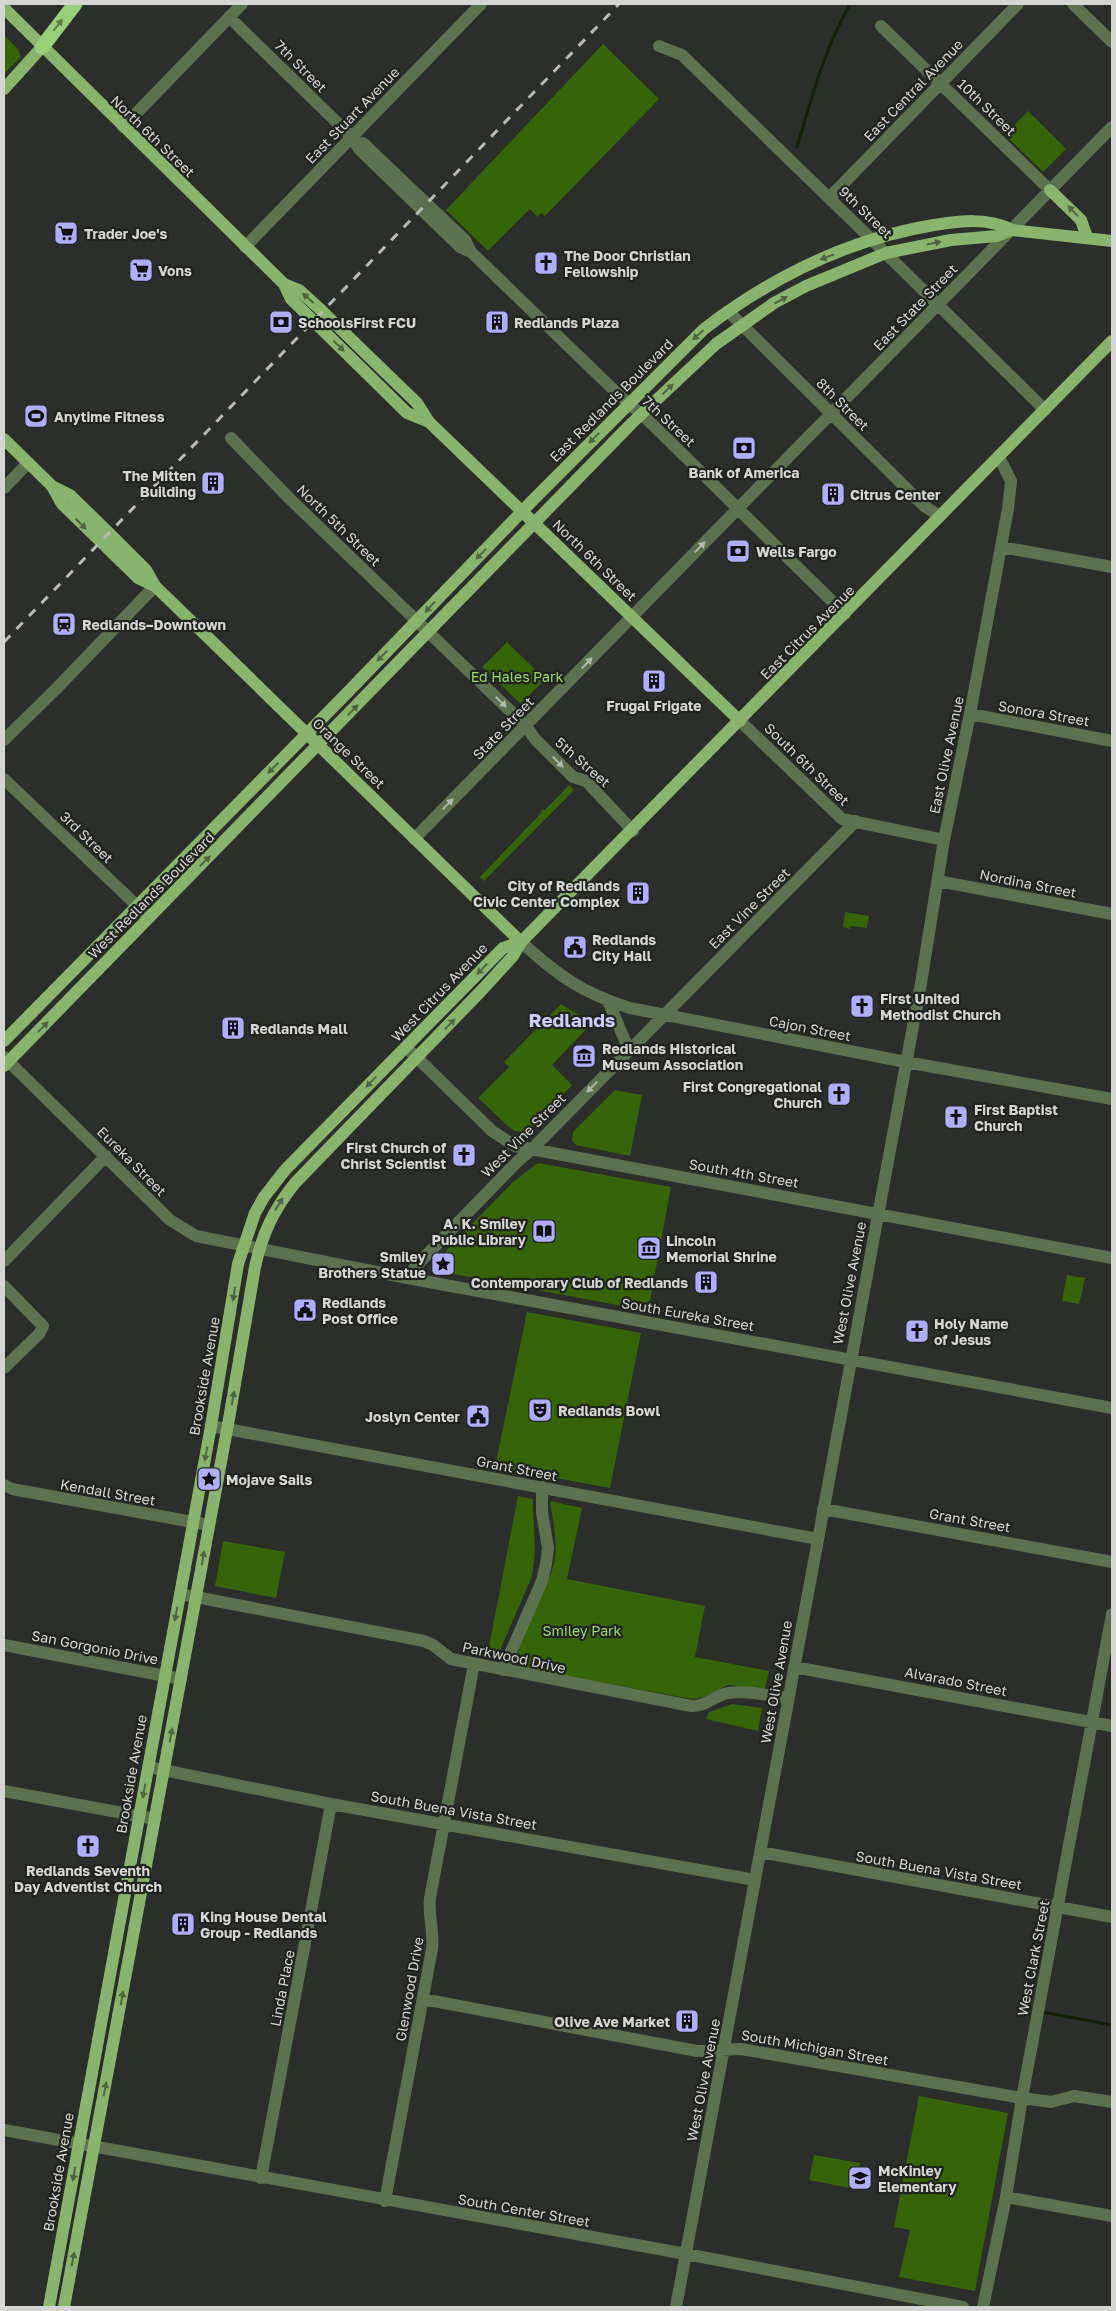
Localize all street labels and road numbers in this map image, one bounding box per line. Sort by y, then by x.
street label: East Central Avenue [860,35,966,145]
street label: 7th Street [271,36,331,96]
street label: East Stuart Avenue [302,63,402,167]
street label: 10th Street [954,75,1020,139]
street label: North 6th Street [107,92,199,180]
street label: 9th Street [836,182,896,242]
street label: East State Street [869,260,961,354]
street label: East Redlands Boulevard [546,335,676,465]
street label: 8th Street [813,374,873,434]
street label: 7th Street [639,392,699,450]
street label: North 5th Street [294,481,384,569]
street label: North 6th Street [549,516,641,604]
street label: East Citrus Avenue [756,581,858,683]
street label: State Street [469,693,537,763]
street label: East Olive Avenue [925,695,967,815]
street label: Sonora Street [997,697,1091,729]
street label: Orange Street [309,714,389,792]
street label: South 6th Street [761,719,853,809]
street label: 5th Street [552,734,614,790]
street label: 3rd Street [57,808,117,866]
street label: West Redlands Boulevard [84,828,218,962]
street label: East Vine Street [705,864,793,952]
street label: Nordina Street [978,865,1078,901]
street label: West Citrus Avenue [387,939,491,1045]
street label: Cajon Street [768,1012,852,1044]
street label: West Vine Street [477,1089,569,1181]
street label: Eureka Street [94,1123,170,1199]
street label: South 4th Street [688,1155,800,1191]
street label: West Olive Avenue [829,1220,869,1346]
street label: South Eureka Street [620,1294,756,1334]
street label: Brookside Avenue [185,1315,223,1437]
street label: Grant Street [475,1452,559,1484]
street label: Kendall Street [59,1475,157,1509]
street label: Grant Street [928,1504,1012,1536]
street label: West Olive Avenue [757,1619,795,1745]
street label: San Gorgonio Drive [30,1626,160,1668]
street label: Parkwood Drive [461,1638,567,1676]
street label: Alvarado Street [903,1663,1009,1699]
street label: Brookside Avenue [112,1713,150,1835]
street label: South Buena Vista Street [370,1787,538,1833]
street label: South Buena Vista Street [855,1847,1023,1893]
street label: West Clark Street [1013,1899,1053,2017]
street label: Glenwood Drive [391,1936,427,2042]
street label: Linda Place [266,1948,298,2028]
street label: West Olive Avenue [683,2017,723,2143]
street label: South Michigan Street [740,2026,890,2068]
street label: Brookside Avenue [39,2111,77,2233]
street label: South Center Street [457,2190,591,2230]

